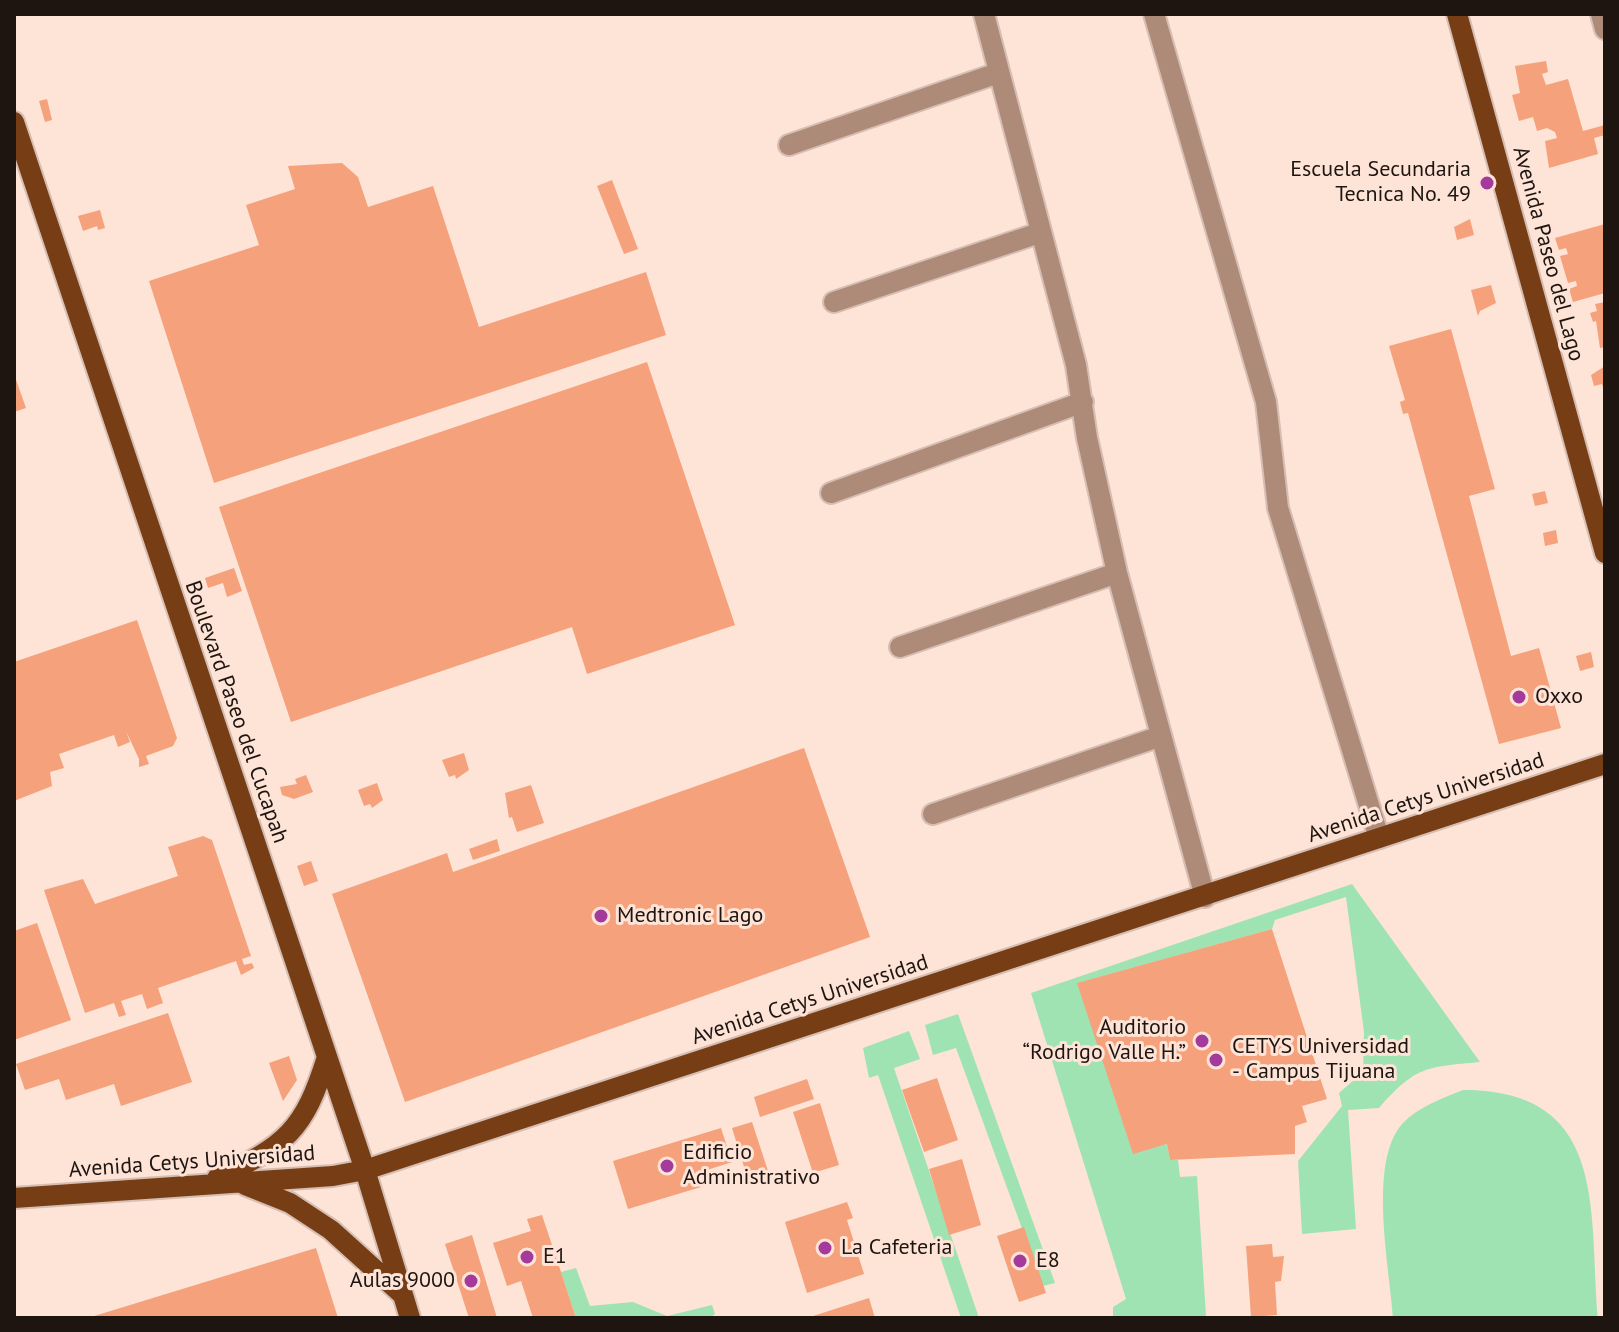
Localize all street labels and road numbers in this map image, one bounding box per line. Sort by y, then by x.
street label: Avenida Paseo del Lago [1507,144,1589,364]
street label: Boulevard Paseo del Cucapah [179,577,293,847]
street label: Avenida Cetys Universidad [1304,747,1548,849]
street label: Avenida Cetys Universidad [688,949,932,1051]
street label: Avenida Cetys Universidad [68,1140,316,1184]

